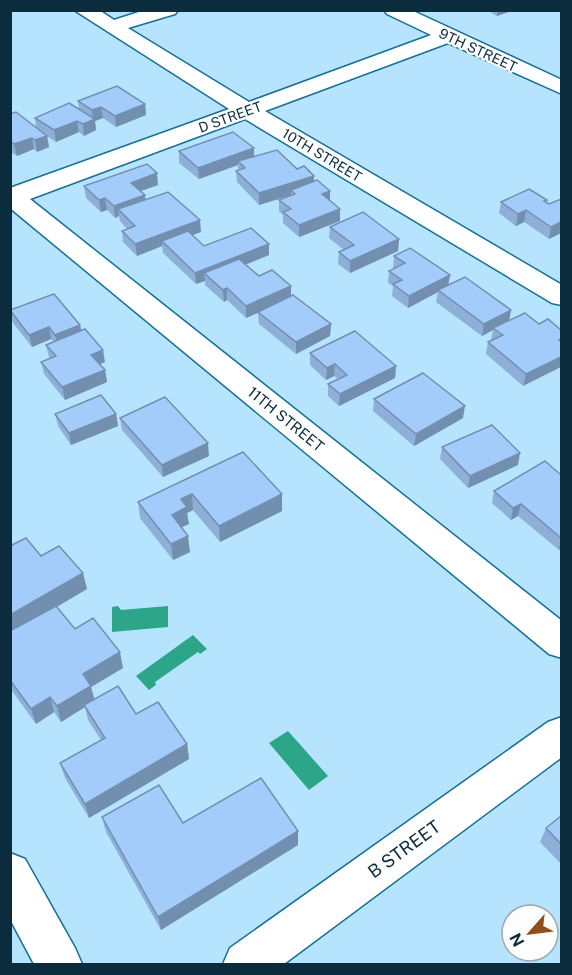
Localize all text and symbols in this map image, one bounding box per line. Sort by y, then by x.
street label: 9TH STREET [436,25,520,75]
street label: D STREET [196,98,264,136]
street label: 10TH STREET [279,125,365,185]
street label: 11TH STREET [245,383,328,455]
street label: B STREET [364,815,445,882]
north arrow [500,903,560,963]
text: N [506,930,529,950]

